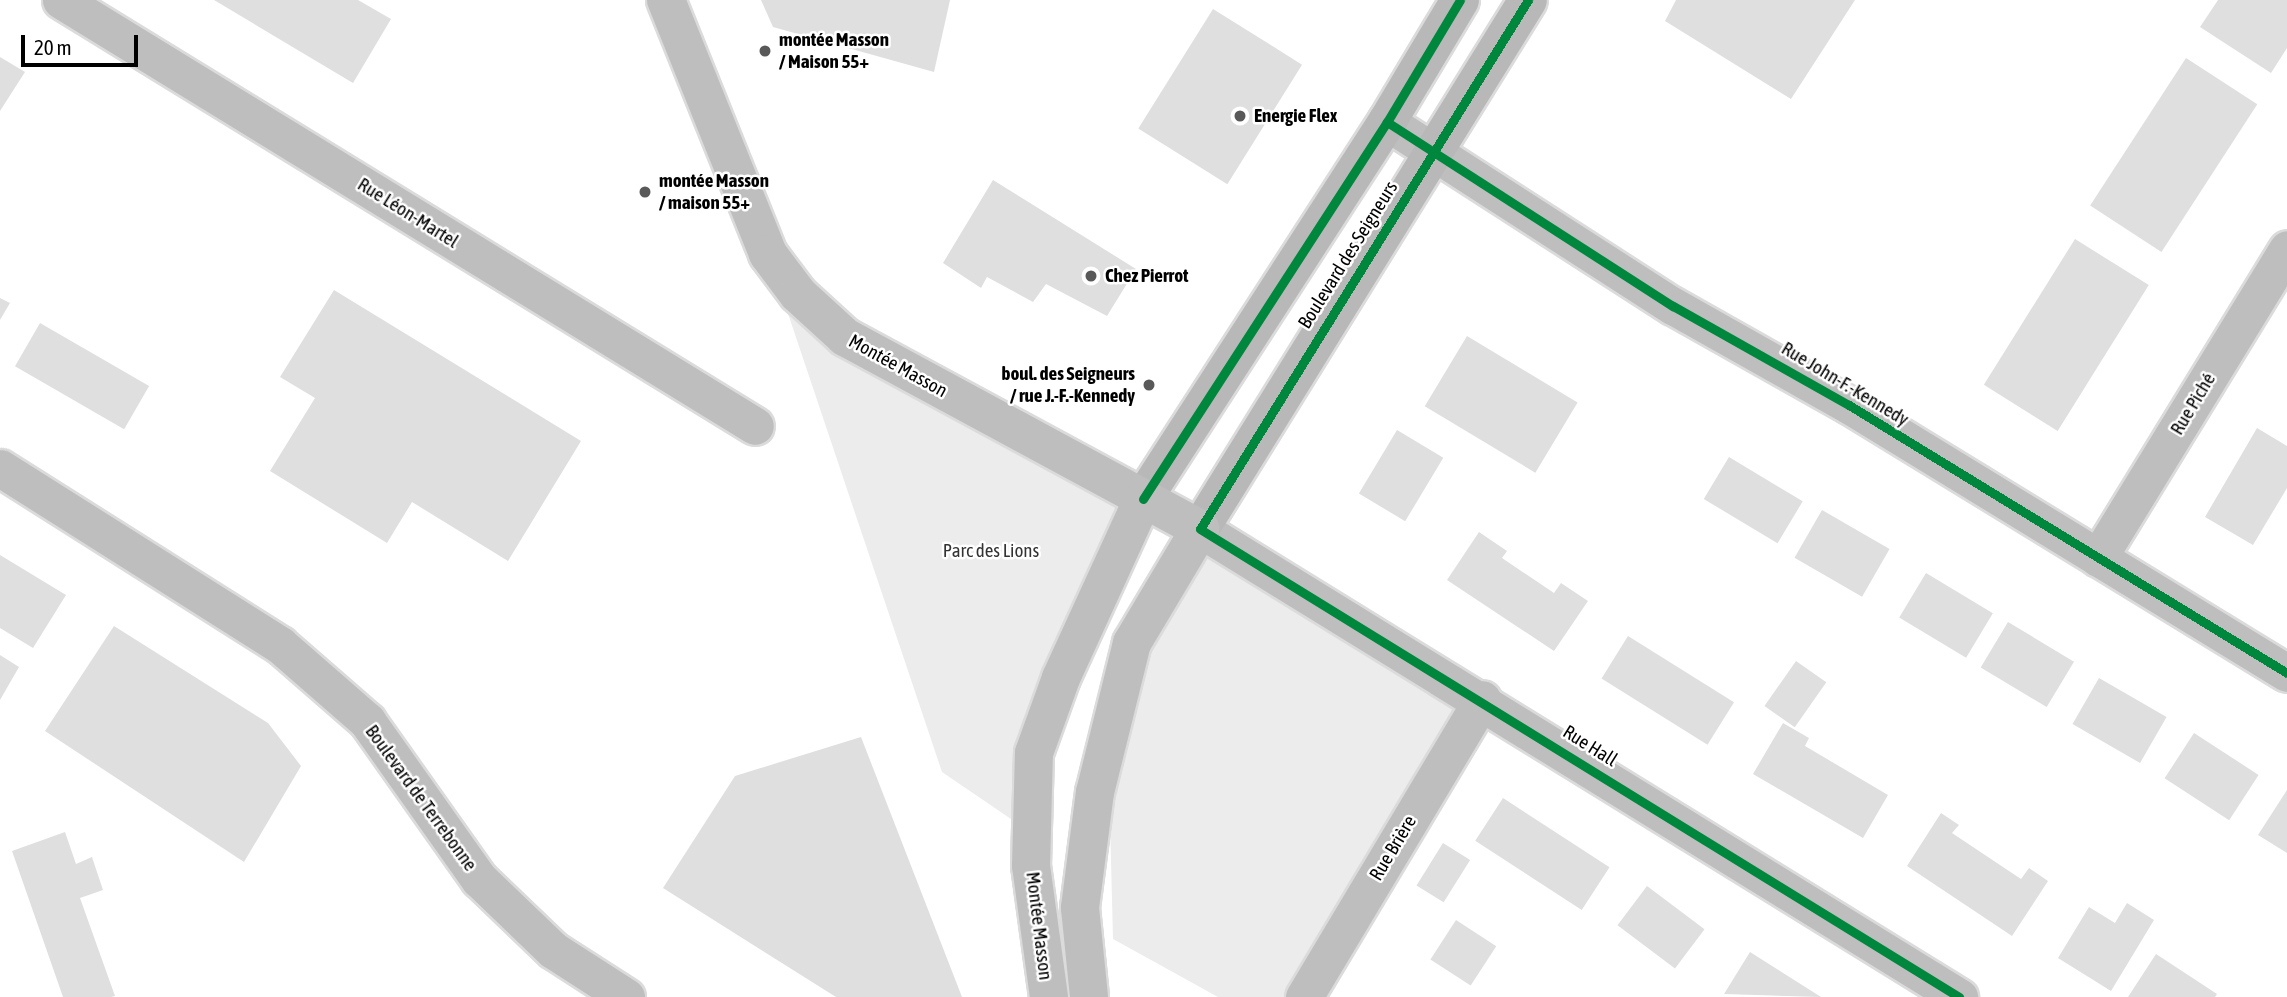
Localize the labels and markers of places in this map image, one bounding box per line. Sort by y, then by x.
place label: montée Masson / Maison 55+ [779,29,889,73]
marker: montée Masson / Maison 55+ [757,43,773,59]
place label: Energie Flex [1254,105,1337,127]
marker: Energie Flex [1232,108,1248,124]
place label: montée Masson / maison 55+ [659,170,769,214]
marker: montée Masson / maison 55+ [637,184,653,200]
place label: Chez Pierrot [1105,265,1189,287]
marker: Chez Pierrot [1083,268,1099,284]
place label: boul. des Seigneurs / rue J.-F.-Kennedy [1001,363,1135,407]
marker: boul. des Seigneurs / rue J.-F.-Kennedy [1141,377,1157,393]

